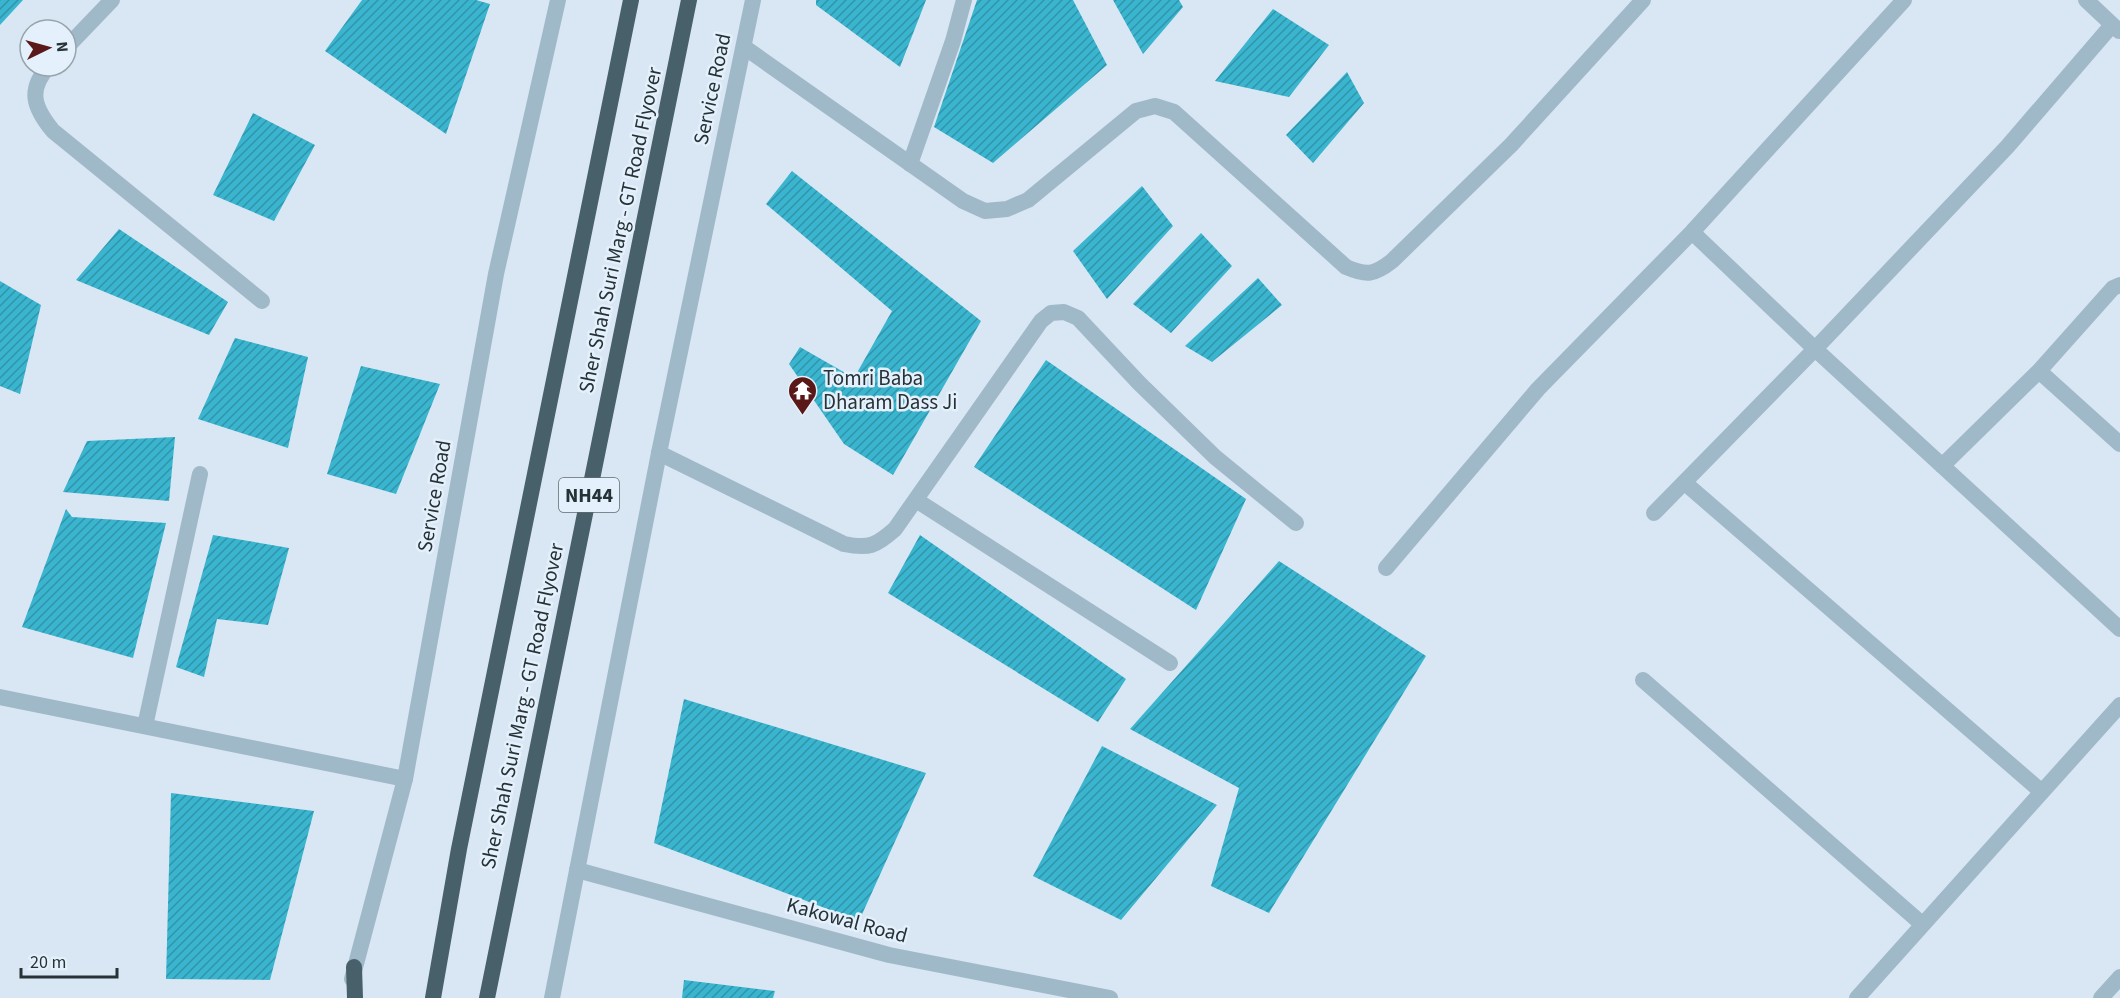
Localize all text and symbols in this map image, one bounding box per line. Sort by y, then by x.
north arrow [18,18,78,78]
street label: Service Road [686,30,738,148]
text: N [51,41,73,53]
street label: Sher Shah Suri Marg - GT Road Flyover [571,64,669,396]
place label: Tomri Baba Dharam Dass Ji [823,363,957,417]
temple icon: Tomri Baba Dharam Dass Ji [786,374,818,416]
street label: Service Road [409,438,459,554]
road number: NH44 [559,478,619,512]
street label: Sher Shah Suri Marg - GT Road Flyover [473,540,571,872]
street label: Kakowal Road [783,889,911,951]
scale bar [21,941,117,979]
text: 20 m [30,950,66,975]

